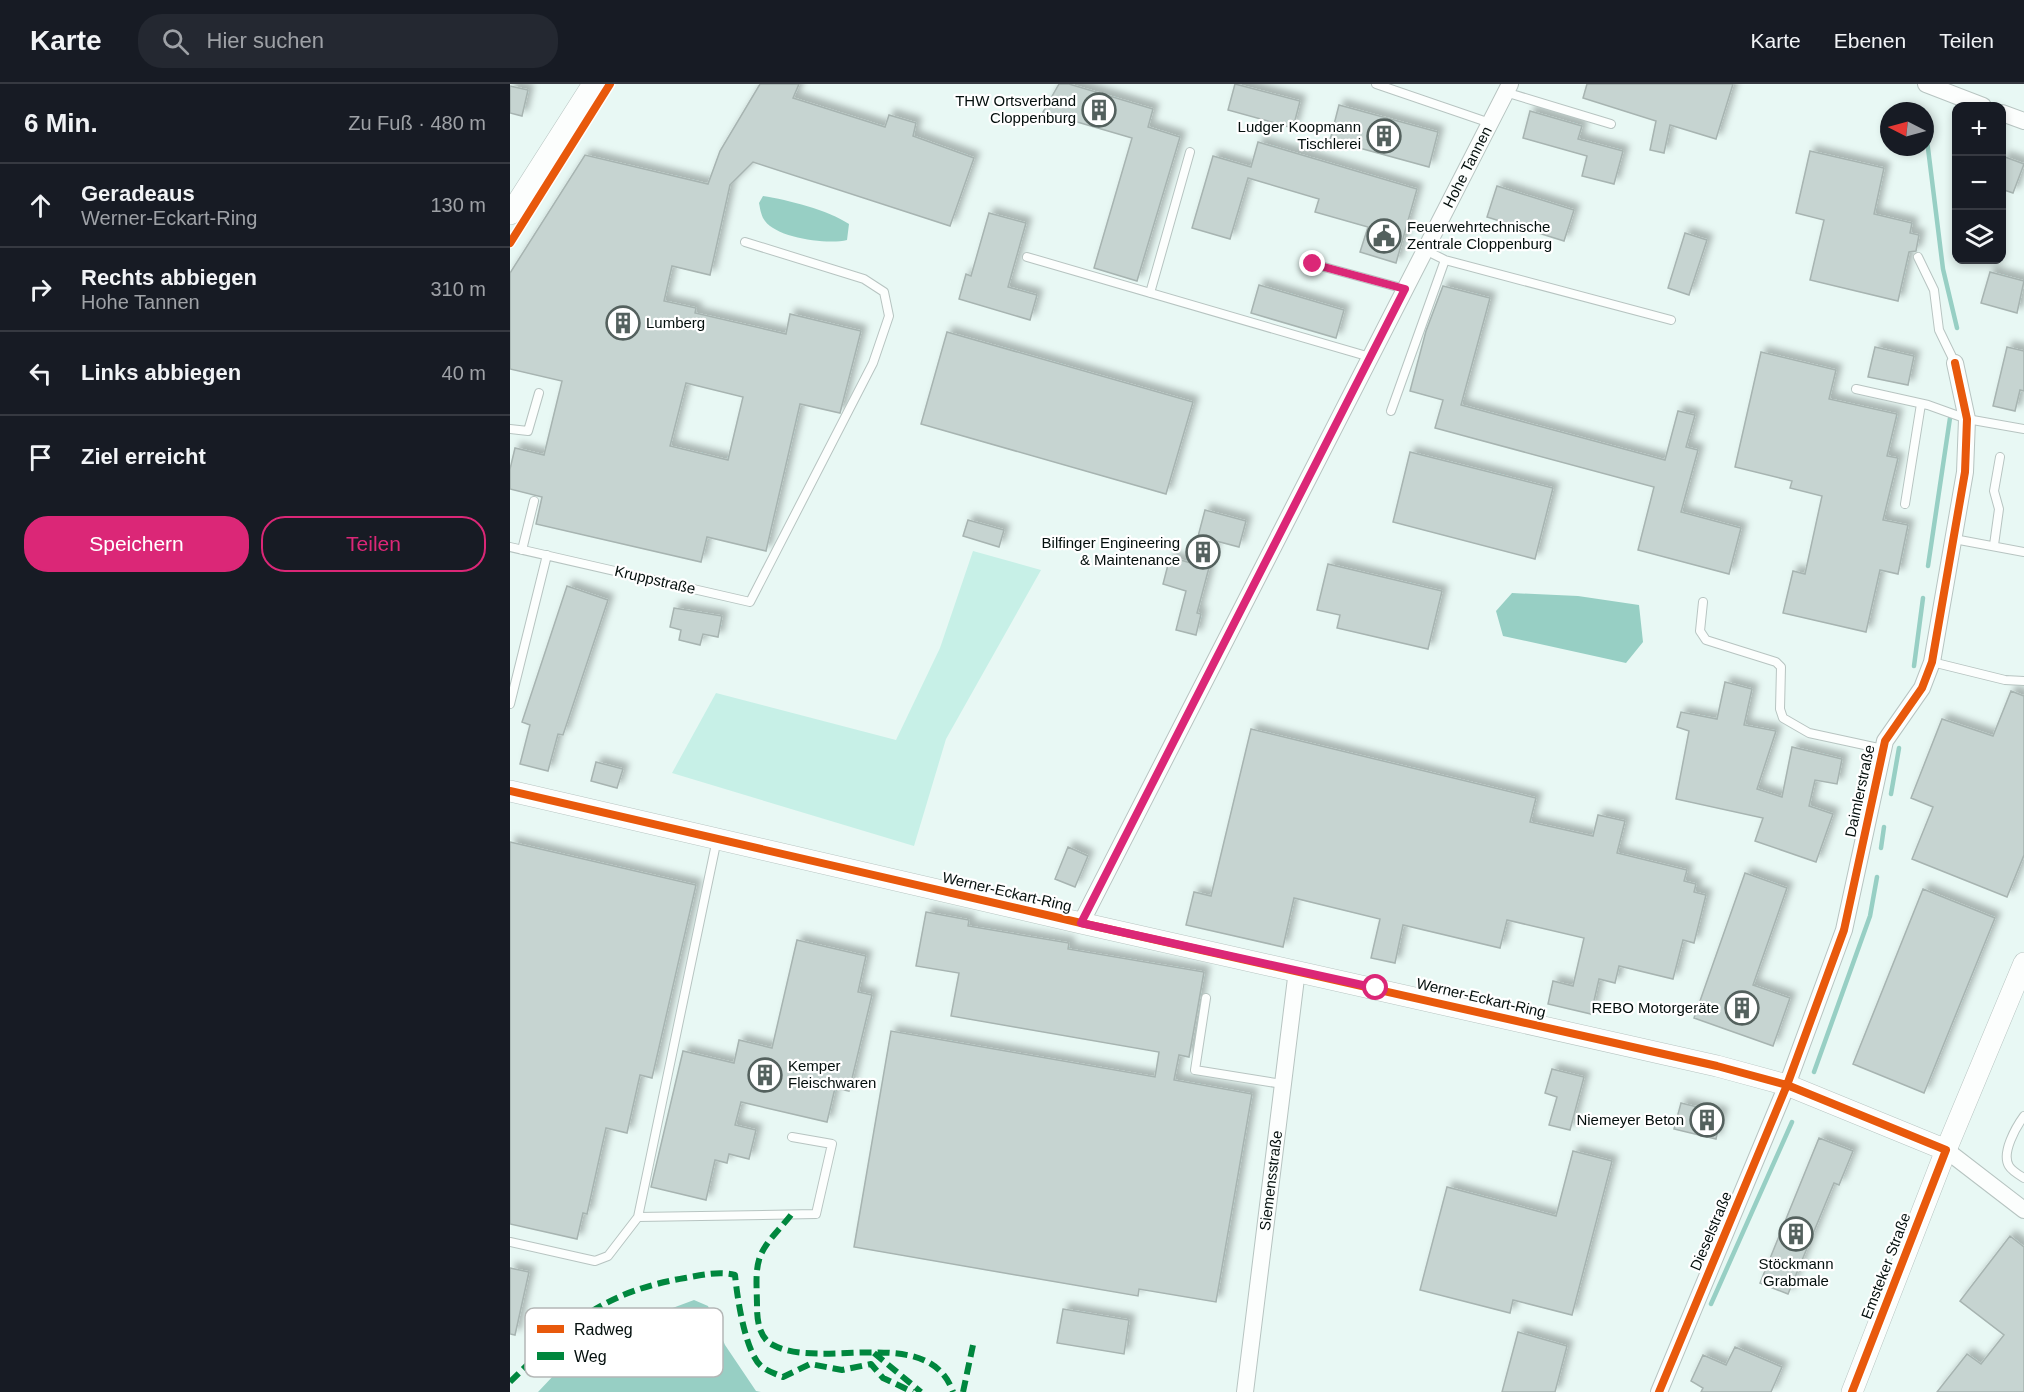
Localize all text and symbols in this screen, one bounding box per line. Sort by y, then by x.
search box [138,14,558,68]
text: Karte [30,25,102,56]
icon: search [159,25,192,58]
text: Hier suchen [207,28,324,53]
text: Karte [1751,29,1801,52]
text: Ebenen [1834,29,1906,52]
text: Teilen [1939,29,1994,52]
place label: THW Ortsverband Cloppenburg [955,92,1076,126]
building icon: THW Ortsverband Cloppenburg [1081,92,1117,128]
north arrow [1880,102,1934,156]
map controls [1952,102,2006,264]
button: + [1952,102,2006,156]
text: 6 Min. [24,108,98,138]
text: Zu Fuß · 480 m [348,112,486,134]
place label: Ludger Koopmann Tischlerei [1238,118,1361,152]
building icon: Ludger Koopmann Tischlerei [1366,118,1402,154]
street label: Hohe Tannen [1439,123,1495,210]
button: − [1952,156,2006,210]
text: Geradeaus [81,181,195,206]
icon: ahead [24,189,57,222]
text: 130 m [430,194,486,216]
text: Werner-Eckart-Ring [81,207,257,229]
button: layers [1952,210,2006,264]
public building icon: Feuerwehrtechnische Zentrale Cloppenburg [1366,218,1402,254]
place label: Feuerwehrtechnische Zentrale Cloppenburg [1407,218,1552,252]
route end [1299,250,1325,276]
text: Rechts abbiegen [81,265,257,290]
icon: right [24,273,57,306]
text: 310 m [430,278,486,300]
text: Hohe Tannen [81,291,200,313]
building icon: Lumberg [605,305,641,341]
place label: Lumberg [646,314,705,331]
icon: left [24,357,57,390]
text: Links abbiegen [81,360,241,385]
text: 40 m [442,362,486,384]
icon: arrive [24,441,57,474]
text: Ziel erreicht [81,444,206,469]
button: Speichern [24,516,249,572]
button: Teilen [261,516,486,572]
place label: Bilfinger Engineering & Maintenance [1042,534,1180,568]
building icon: Bilfinger Engineering & Maintenance [1185,534,1221,570]
street label: Kruppstraße [613,562,697,597]
street label: Daimlerstraße [1841,743,1878,839]
street label: Werner-Eckart-Ring [941,868,1073,915]
route start [1362,974,1388,1000]
street label: Werner-Eckart-Ring [1415,974,1547,1021]
building icon: REBO Motorgeräte [1724,990,1760,1026]
place label: REBO Motorgeräte [1591,999,1719,1016]
building icon: Kemper Fleischwaren [747,1057,783,1093]
place label: Kemper Fleischwaren [788,1057,876,1091]
building icon: Niemeyer Beton [1689,1102,1725,1138]
place label: Niemeyer Beton [1576,1111,1684,1128]
street label: Siemensstraße [1256,1129,1285,1232]
street label: Dieselstraße [1686,1189,1735,1273]
street label: Emsteker Straße [1857,1210,1914,1321]
building icon: Stöckmann Grabmale [1778,1216,1814,1252]
place label: Stöckmann Grabmale [1758,1255,1834,1289]
legend [525,1308,723,1377]
text: Radweg [574,1321,633,1338]
text: Weg [574,1348,607,1365]

